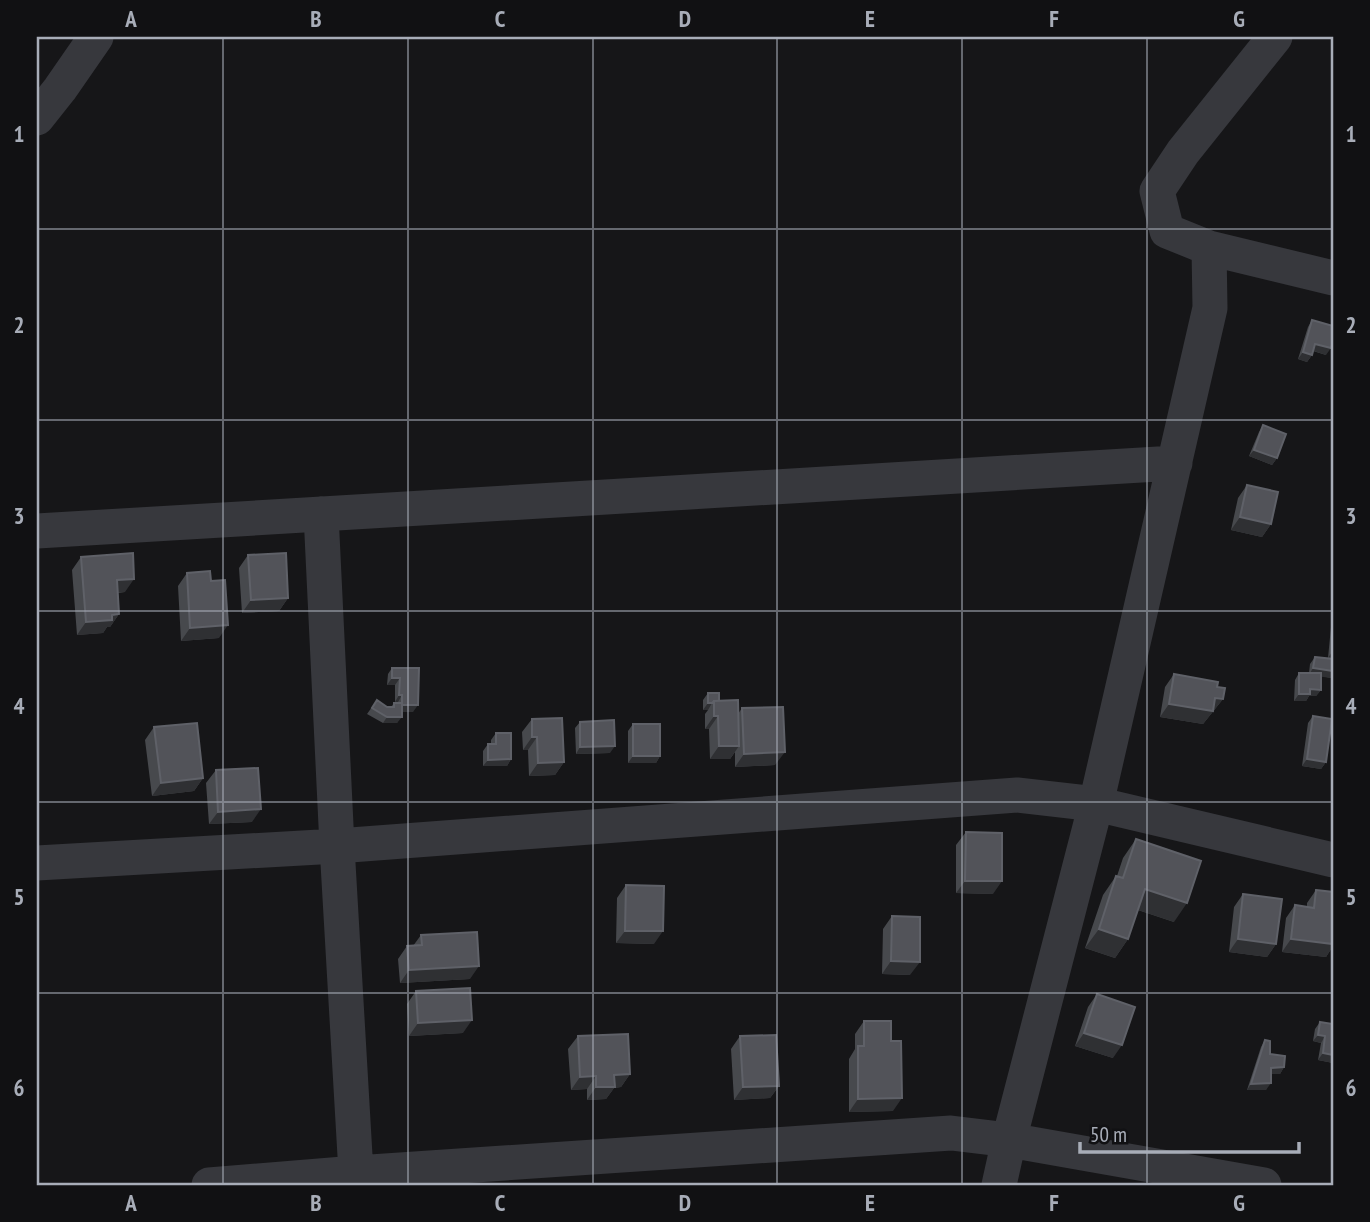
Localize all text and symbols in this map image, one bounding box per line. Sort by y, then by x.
text: A [124,4,137,33]
text: B [310,4,322,33]
text: C [495,4,506,33]
text: D [679,4,691,33]
text: E [865,4,875,33]
text: F [1049,4,1059,33]
text: G [1233,4,1245,33]
text: 1 [14,119,25,148]
text: 1 [1346,119,1357,148]
text: 2 [14,310,25,339]
text: 2 [1346,310,1357,339]
text: 3 [14,501,25,530]
text: 3 [1346,501,1357,530]
text: 4 [14,691,25,720]
text: 4 [1346,691,1357,720]
text: 5 [14,882,25,911]
text: 5 [1346,882,1357,911]
text: 6 [14,1073,25,1102]
text: 6 [1346,1073,1357,1102]
scale bar [1080,1110,1298,1154]
text: 50 m [1090,1121,1127,1148]
text: A [124,1188,137,1217]
text: B [310,1188,322,1217]
text: C [495,1188,506,1217]
text: D [679,1188,691,1217]
text: E [865,1188,875,1217]
text: F [1049,1188,1059,1217]
text: G [1233,1188,1245,1217]

